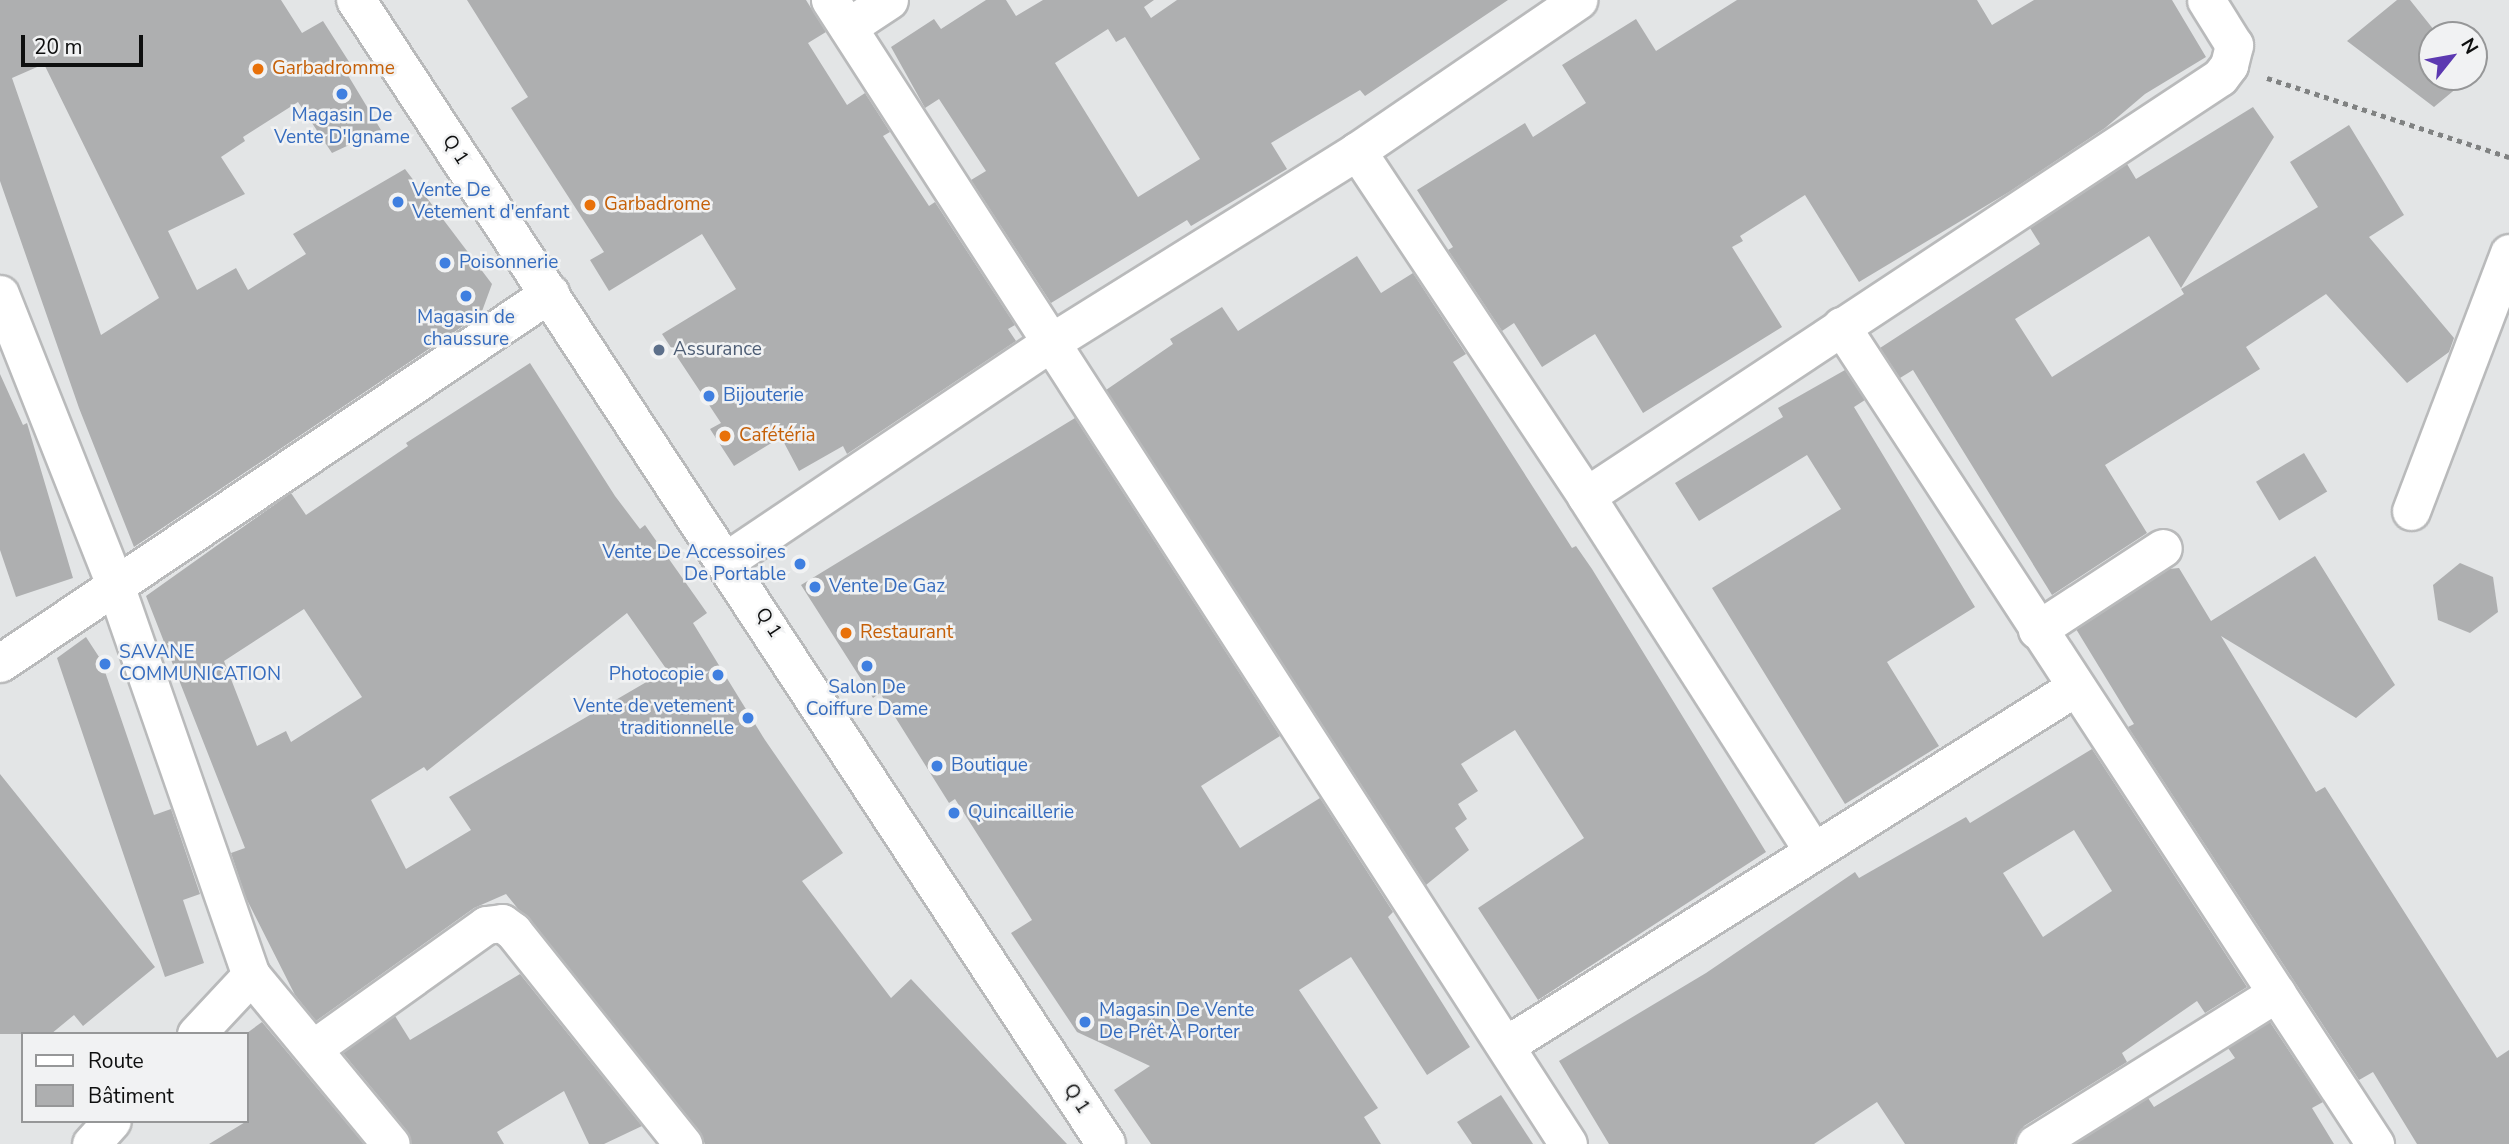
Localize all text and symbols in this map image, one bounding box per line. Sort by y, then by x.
scale bar [24,21,147,65]
north arrow [2418,21,2488,91]
text: 20 m [34,33,83,61]
text: N [2454,33,2484,59]
place label: Garbadromme [272,58,395,80]
marker: Garbadromme [250,61,266,77]
marker: Magasin De Vente D'Igname [334,86,350,102]
place label: Magasin De Vente D'Igname [274,105,410,149]
street label: Q 1 [437,131,473,169]
place label: Vente De Vetement d'enfant [412,180,569,224]
marker: Vente De Vetement d'enfant [390,194,406,210]
place label: Garbadrome [604,194,711,216]
marker: Garbadrome [582,197,598,213]
place label: Poisonnerie [459,252,558,274]
marker: Poisonnerie [437,255,453,271]
marker: Magasin de chaussure [458,288,474,304]
place label: Magasin de chaussure [417,307,515,351]
place label: Assurance [673,339,762,361]
marker: Assurance [651,342,667,358]
place label: Bijouterie [723,385,804,407]
marker: Bijouterie [701,388,717,404]
place label: Cafétéria [739,425,816,447]
marker: Cafétéria [717,428,733,444]
place label: Vente De Accessoires De Portable [602,542,786,586]
marker: Vente De Accessoires De Portable [792,556,808,572]
place label: Vente De Gaz [829,576,945,598]
marker: Vente De Gaz [807,579,823,595]
street label: Q 1 [750,604,786,642]
place label: Restaurant [860,622,953,644]
marker: Restaurant [838,625,854,641]
place label: SAVANE COMMUNICATION [119,642,281,686]
marker: SAVANE COMMUNICATION [97,656,113,672]
marker: Salon De Coiffure Dame [859,658,875,674]
place label: Photocopie [609,664,704,686]
marker: Photocopie [710,667,726,683]
place label: Salon De Coiffure Dame [806,677,928,721]
place label: Vente de vetement traditionnelle [573,696,734,740]
marker: Vente de vetement traditionnelle [740,710,756,726]
place label: Boutique [951,755,1028,777]
marker: Boutique [929,758,945,774]
place label: Quincaillerie [968,802,1074,824]
marker: Quincaillerie [946,805,962,821]
place label: Magasin De Vente De Prêt À Porter [1099,1000,1254,1044]
marker: Magasin De Vente De Prêt À Porter [1077,1014,1093,1030]
legend [21,1032,248,1123]
text: Route [88,1047,144,1075]
street label: Q 1 [1058,1080,1094,1118]
text: Bâtiment [88,1082,174,1110]

